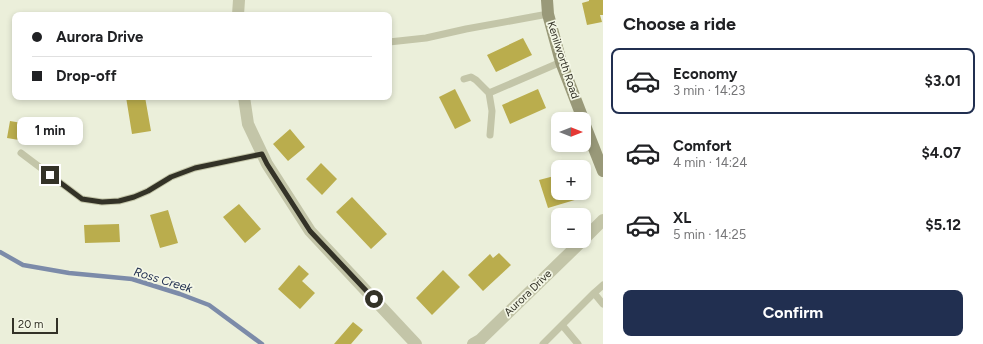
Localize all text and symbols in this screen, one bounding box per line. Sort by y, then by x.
text: Choose a ride [623,13,736,35]
street label: Kenilworth Road [544,20,582,100]
text: Aurora Drive [56,28,143,46]
icon: car [625,63,661,99]
text: Economy [673,65,738,83]
text: Drop-off [56,67,117,85]
text: $3.01 [925,72,961,90]
text: 3 min · 14:23 [673,83,745,98]
north arrow [551,112,591,152]
map controls [551,112,591,248]
callout: 1 min [17,117,83,145]
text: 1 min [35,123,65,138]
icon: car [625,135,661,171]
text: Comfort [673,137,732,155]
text: $4.07 [921,144,961,162]
text: 4 min · 14:24 [673,155,747,170]
button: + [551,160,591,200]
route end [41,166,59,184]
icon: car [625,207,661,243]
button: − [551,208,591,248]
text: XL [673,209,691,227]
text: $5.12 [925,216,961,234]
text: 5 min · 14:25 [673,227,746,242]
water label: Ross Creek [132,264,195,296]
street label: Aurora Drive [501,267,555,319]
route start [365,290,383,308]
button: Confirm [623,290,963,336]
scale bar [12,316,58,335]
text: 20 m [18,318,43,331]

